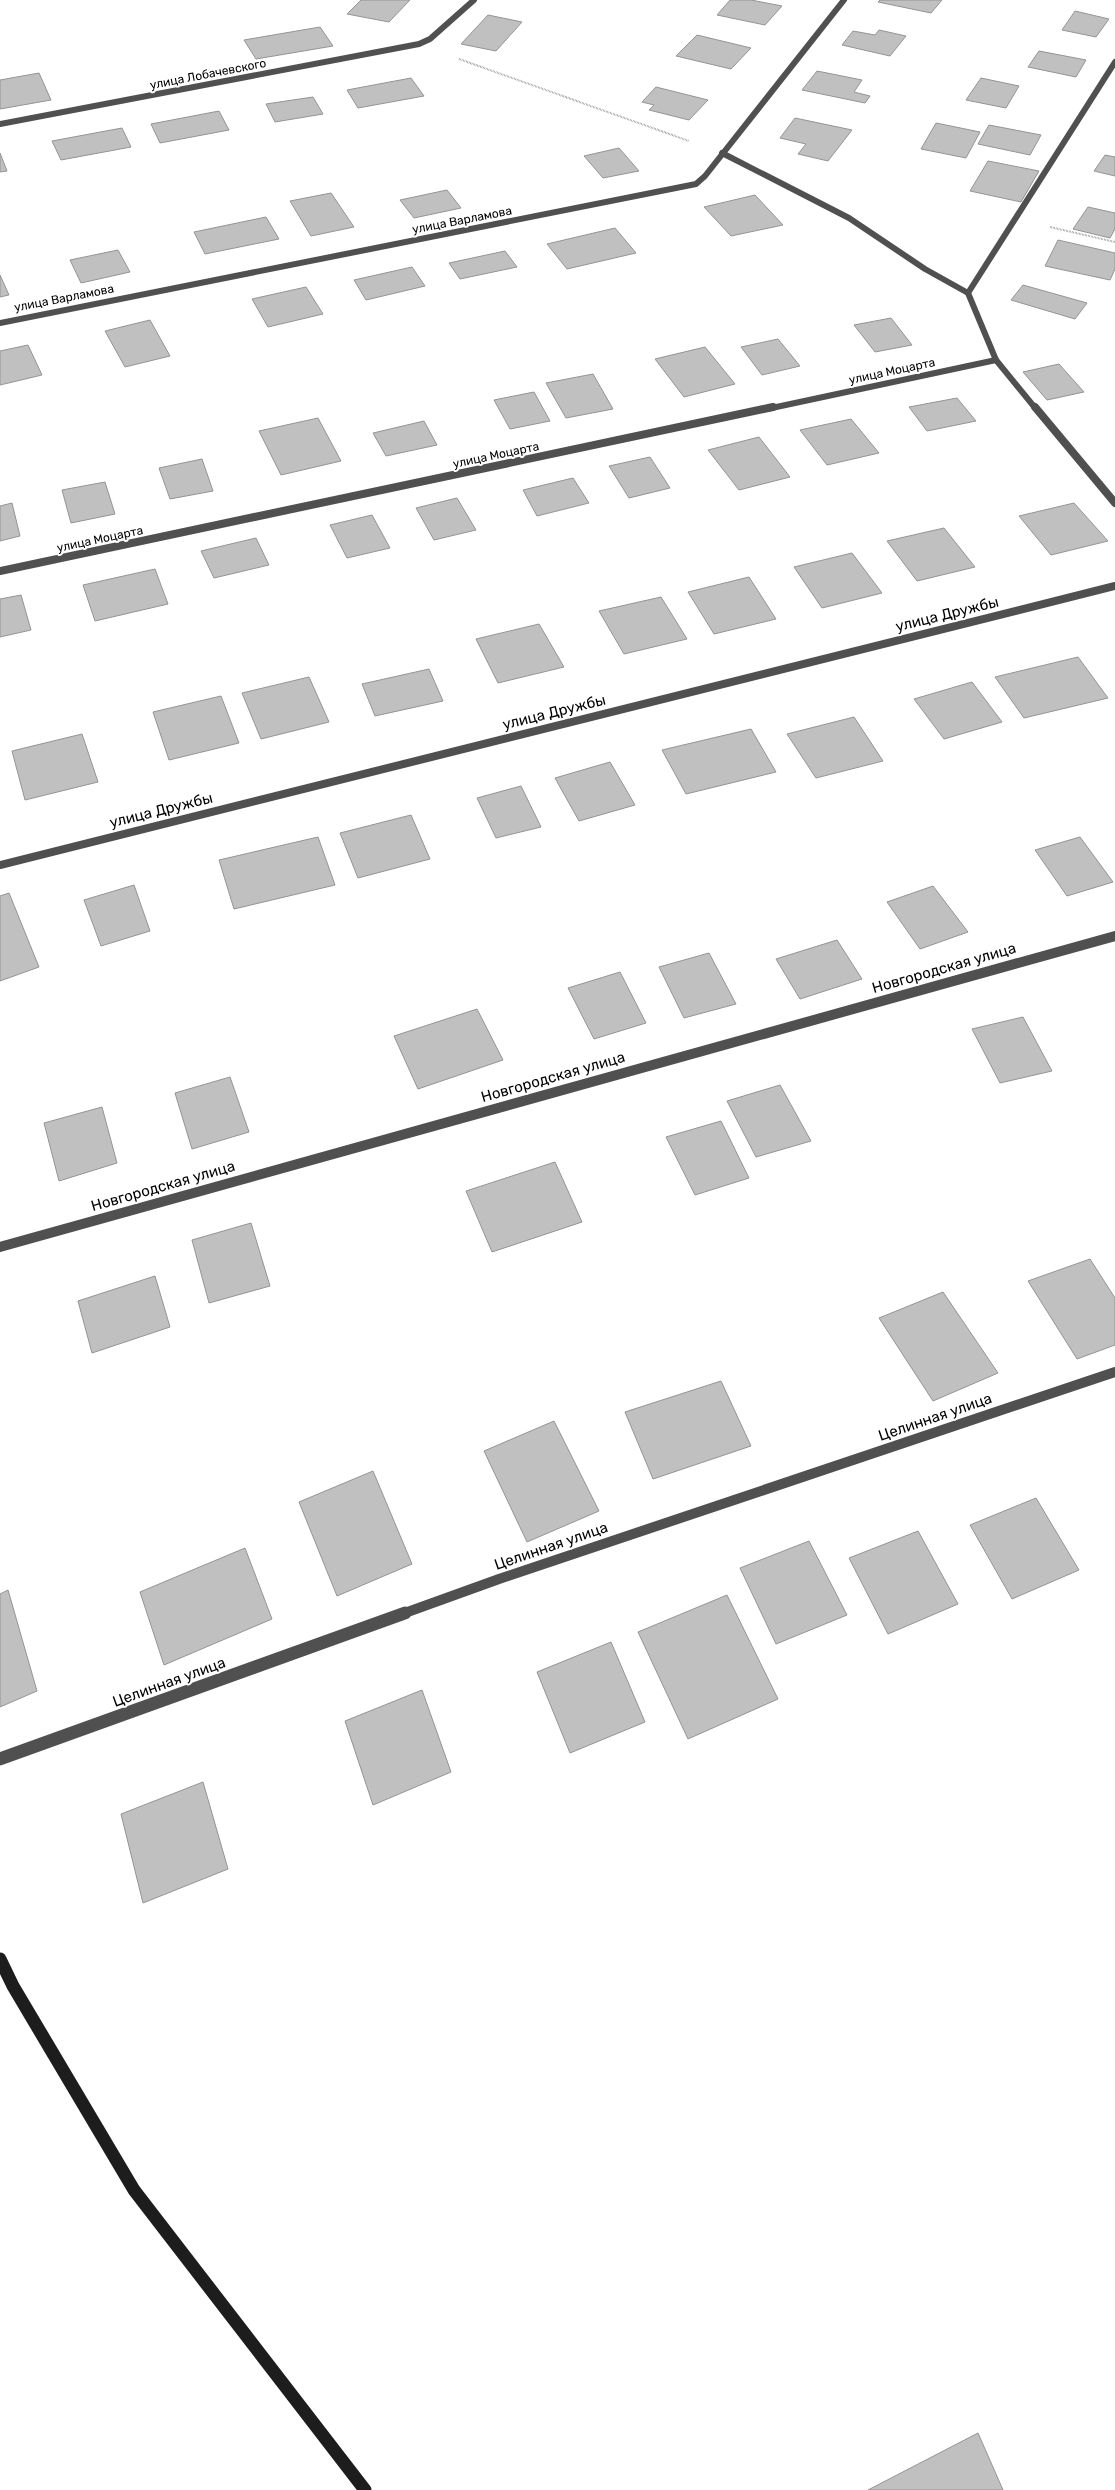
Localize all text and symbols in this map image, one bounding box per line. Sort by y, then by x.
street label: улица Лобачевского [149,56,267,92]
street label: улица Варламова [411,203,513,237]
street label: улица Варламова [13,281,115,315]
street label: улица Моцарта [848,355,936,387]
street label: улица Моцарта [452,439,540,471]
street label: улица Моцарта [56,523,144,555]
street label: улица Дружбы [894,592,1000,636]
street label: улица Дружбы [501,690,607,734]
street label: улица Дружбы [108,788,214,832]
street label: Новгородская улица [870,939,1018,997]
street label: Новгородская улица [479,1048,627,1106]
street label: Новгородская улица [89,1157,237,1215]
street label: Целинная улица [876,1389,994,1445]
street label: Целинная улица [492,1518,610,1574]
street label: Целинная улица [110,1653,228,1711]

